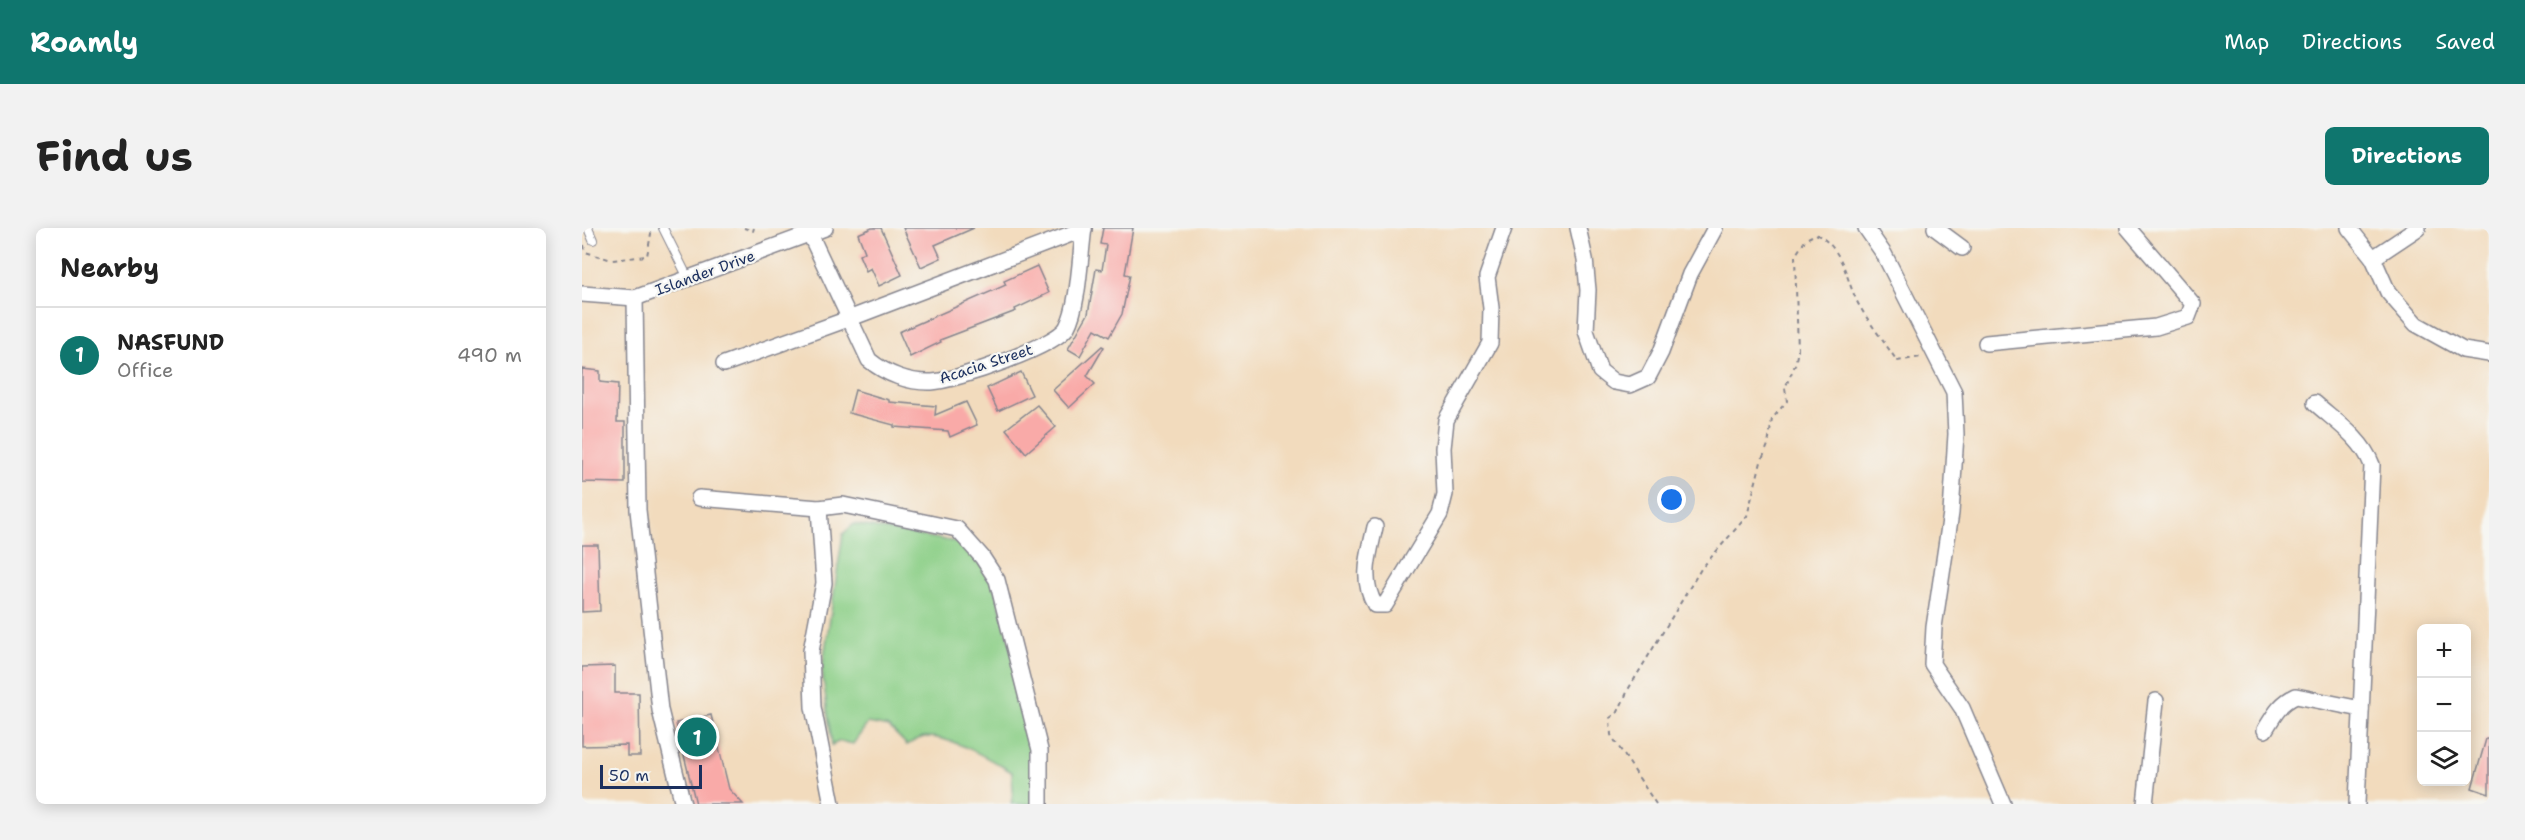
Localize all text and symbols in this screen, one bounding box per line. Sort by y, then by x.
text: Roamly [30,23,138,61]
text: Map [2224,28,2269,56]
text: Directions [2302,28,2402,56]
text: Saved [2435,28,2495,56]
button: Directions [2325,127,2489,185]
text: Find us [36,128,193,184]
street label: Islander Drive [652,246,758,300]
text: Nearby [60,250,159,285]
text: NASFUND [117,328,224,357]
street label: Acacia Street [937,339,1035,389]
text: 1 [75,342,84,368]
text: 490 m [457,342,522,368]
text: Office [117,357,173,383]
your location [1657,485,1686,514]
map controls [2417,624,2471,786]
button: + [2417,624,2471,678]
button: − [2417,678,2471,732]
pin: 1 [678,714,716,760]
button: layers [2417,732,2471,786]
scale bar [600,762,702,790]
text: 50 m [609,765,649,786]

